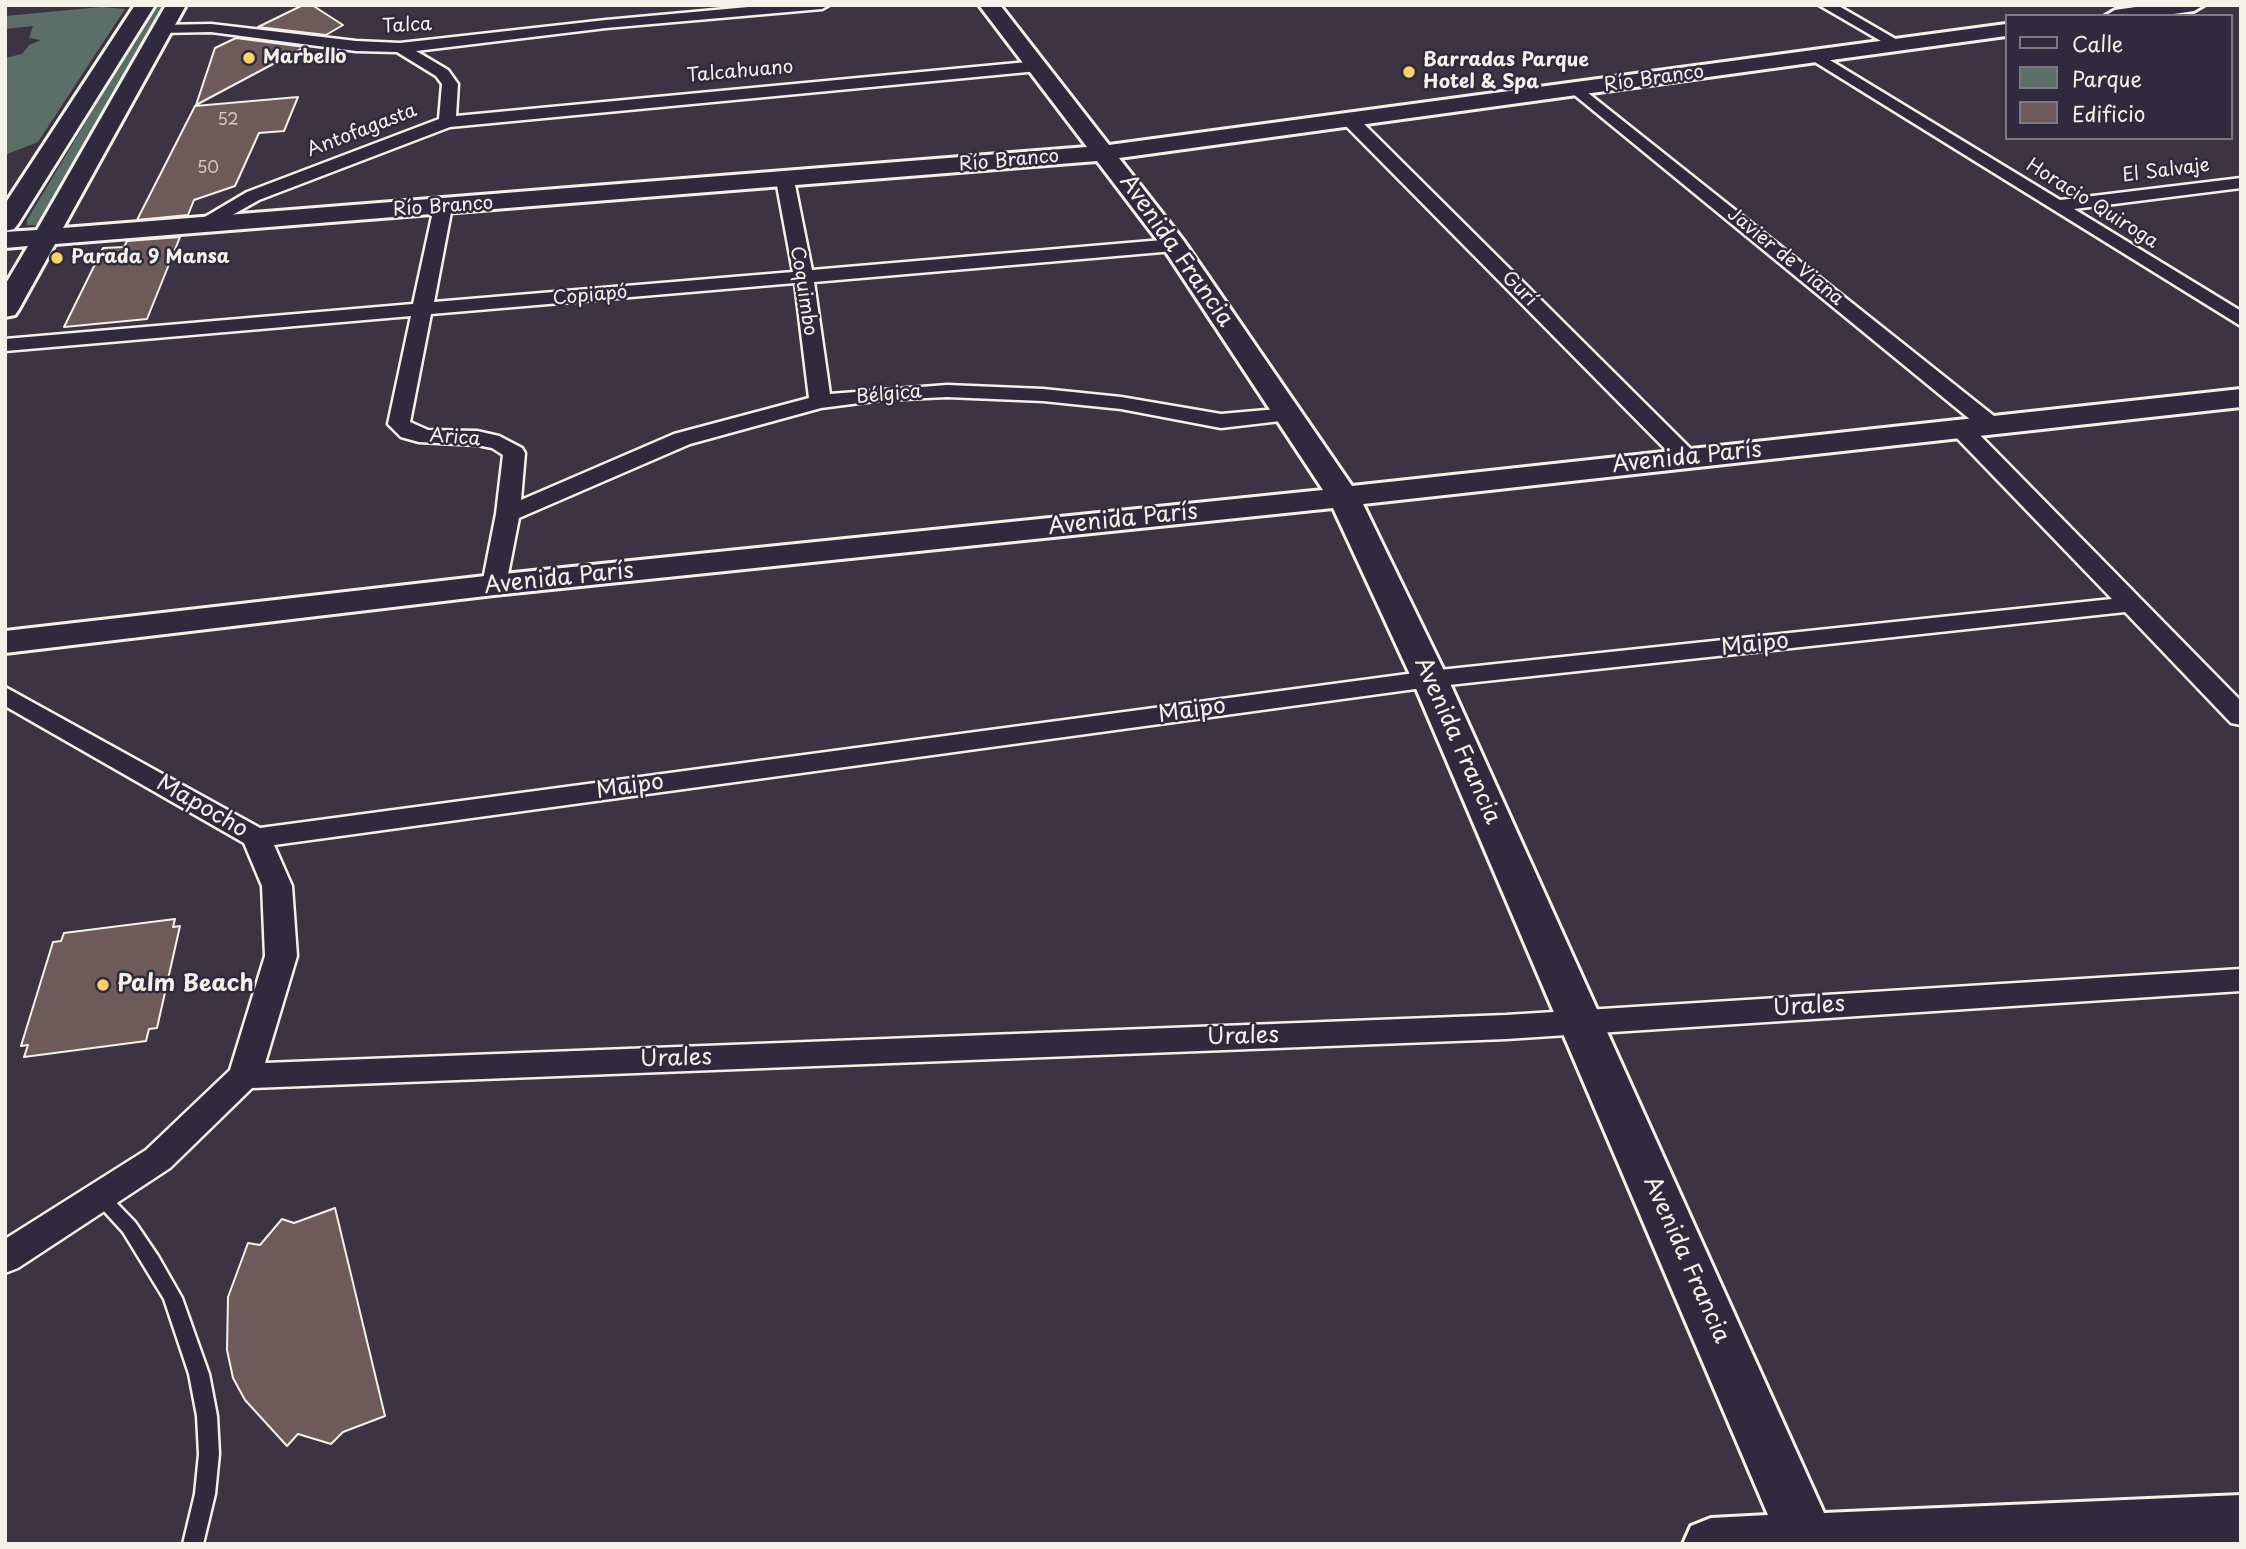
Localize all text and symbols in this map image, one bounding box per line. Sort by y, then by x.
street label: Talca [382,13,432,39]
legend [2004,14,2232,140]
text: Calle [2072,27,2123,59]
place label: Marbello [263,47,346,69]
marker: Marbello [241,50,257,66]
place label: Barradas Parque Hotel & Spa [1423,50,1589,94]
street label: Talcahuano [686,56,794,88]
street label: Río Branco [1603,61,1705,97]
text: Parque [2072,62,2142,94]
marker: Barradas Parque Hotel & Spa [1401,64,1417,80]
text: Edificio [2072,97,2145,129]
street label: Antofagasta [304,100,420,162]
house number: 52 [217,111,239,131]
street label: Río Branco [958,145,1060,177]
street label: Horacio Quiroga [2022,154,2162,254]
street label: El Salvaje [2121,154,2211,188]
house number: 50 [197,159,219,179]
street label: Avenida Francia [1113,169,1239,333]
street label: Río Branco [392,192,494,222]
street label: Javier de Viana [1722,203,1848,311]
street label: Coquimbo [785,245,821,337]
place label: Parada 9 Mansa [71,247,230,269]
marker: Parada 9 Mansa [49,250,65,266]
street label: Gurí [1497,267,1541,311]
street label: Copiapó [552,281,628,311]
street label: Bélgica [855,381,923,409]
street label: Arica [429,424,481,452]
street label: Avenida París [1611,436,1763,480]
street label: Avenida París [1047,498,1199,542]
street label: Avenida París [483,557,635,601]
street label: Maipo [1720,628,1790,662]
street label: Avenida Francia [1408,653,1506,829]
street label: Maipo [1156,693,1228,729]
street label: Maipo [594,769,666,805]
street label: Mapocho [151,770,253,844]
place label: Palm Beach [117,971,254,999]
marker: Palm Beach [95,977,111,993]
street label: Urales [1772,991,1846,1023]
street label: Urales [1206,1022,1280,1052]
street label: Urales [639,1044,713,1074]
street label: Avenida Francia [1637,1172,1735,1348]

